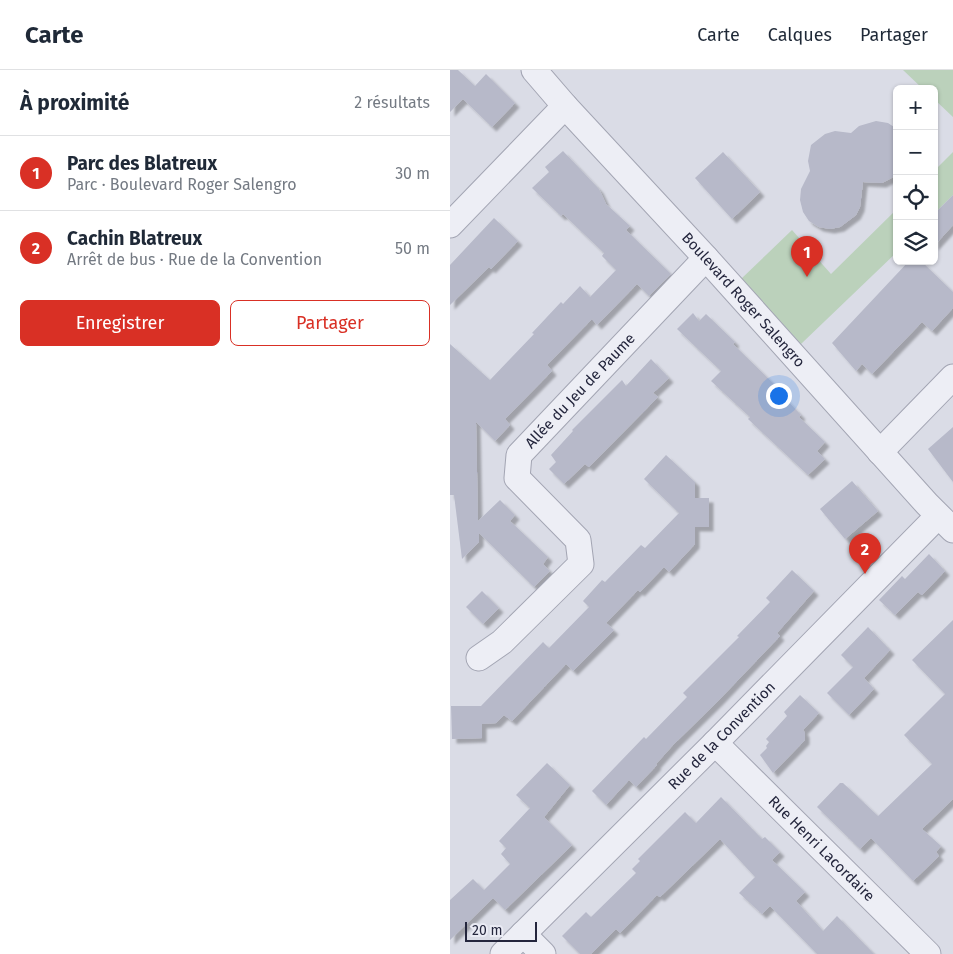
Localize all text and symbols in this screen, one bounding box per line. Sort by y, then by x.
text: Carte [25,21,83,49]
text: Carte [697,24,740,46]
text: Calques [768,24,832,46]
text: Partager [860,24,928,46]
map controls [893,85,938,265]
button: + [893,85,938,130]
text: À proximité [20,90,129,116]
text: 2 résultats [354,93,430,112]
button: − [893,130,938,175]
text: Parc des Blatreux [67,152,217,175]
text: 1 [32,164,40,183]
text: 30 m [395,164,430,183]
text: Parc · Boulevard Roger Salengro [67,175,297,194]
button: locate [893,175,938,220]
button: layers [893,220,938,265]
text: Cachin Blatreux [67,227,202,250]
street label: Boulevard Roger Salengro [678,229,809,371]
pin: 1 [791,236,823,277]
text: 2 [32,239,40,258]
text: 50 m [395,239,430,258]
text: Arrêt de bus · Rue de la Convention [67,250,322,269]
button: Enregistrer [20,300,220,346]
button: Partager [230,300,430,346]
street label: Allée du Jeu de Paume [521,329,639,452]
your location [766,383,792,409]
pin: 2 [849,533,881,574]
street label: Rue de la Convention [664,678,779,793]
street label: Rue Henri Lacordaire [765,792,879,905]
scale bar [465,919,538,942]
text: 20 m [472,922,502,939]

